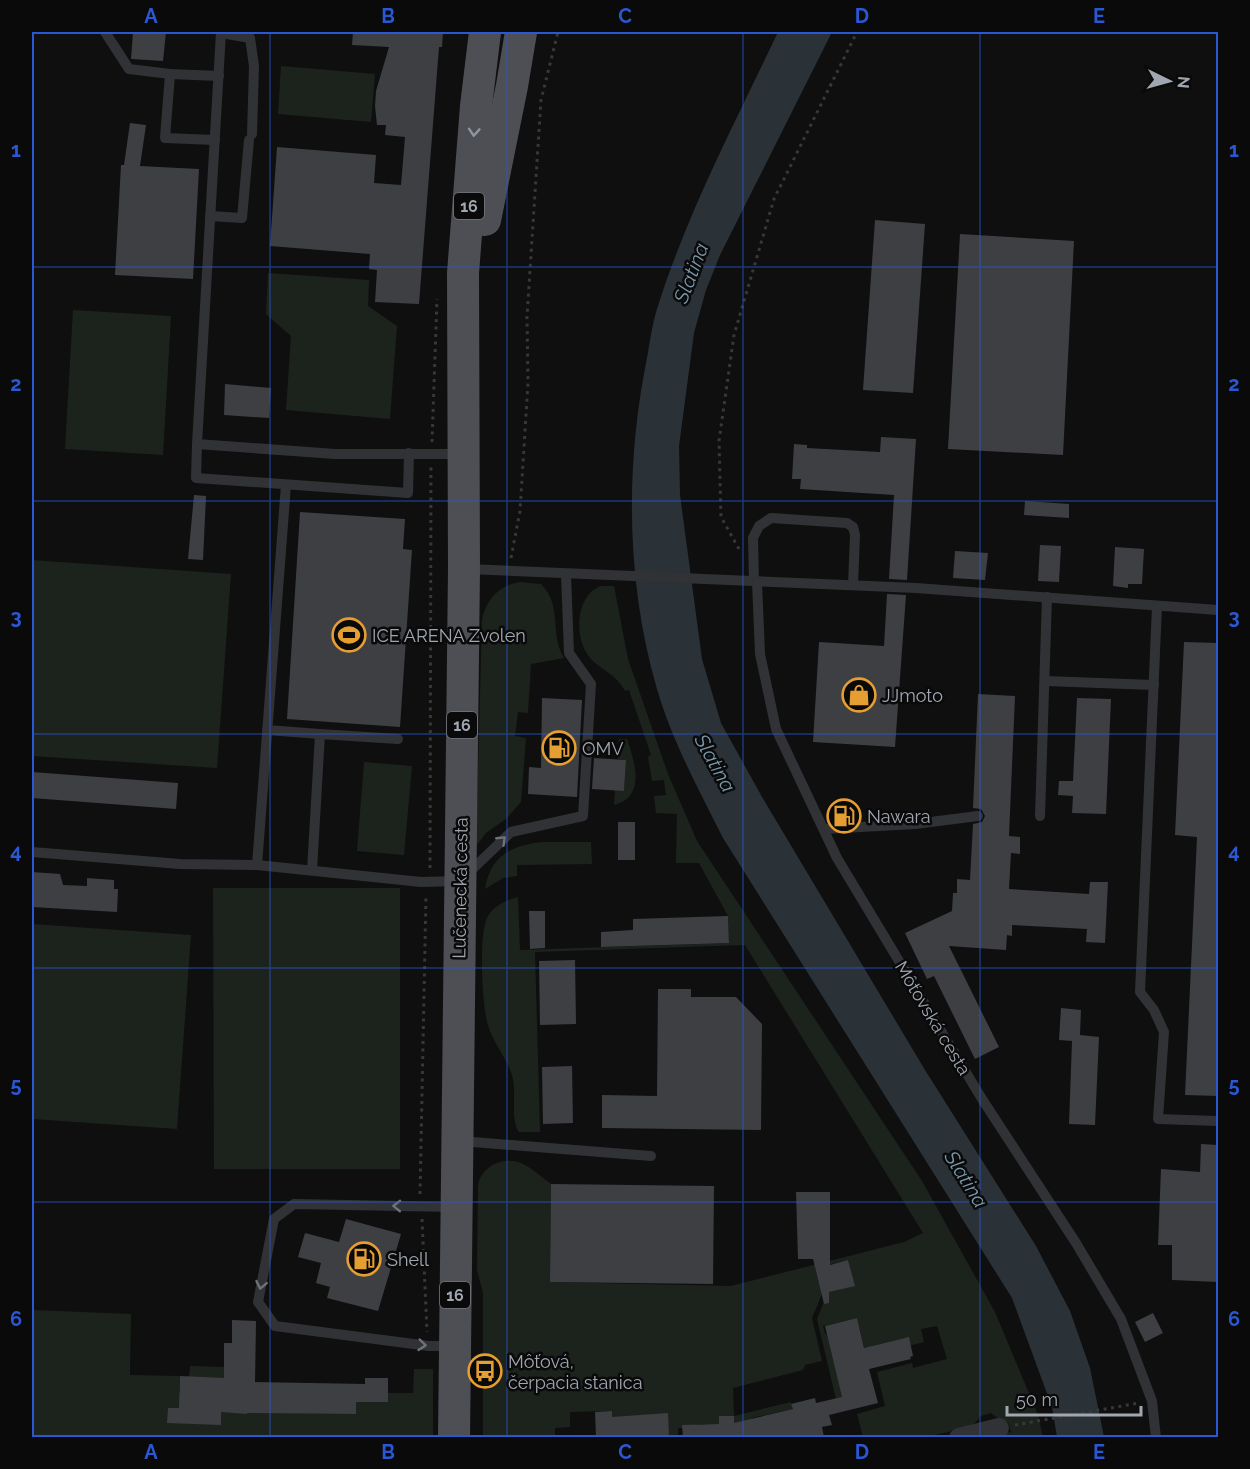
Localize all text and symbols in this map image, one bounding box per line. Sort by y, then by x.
text: A [144,4,158,28]
text: B [381,4,395,28]
text: C [618,4,632,28]
text: D [855,4,869,28]
text: E [1093,4,1105,28]
north arrow [1139,51,1199,111]
text: N [1173,75,1193,89]
one-way arrow [468,127,481,136]
text: 1 [11,138,21,162]
text: 1 [1229,138,1239,162]
road number: 16 [454,193,484,219]
water label: Slatina [668,239,713,307]
text: 2 [10,372,22,396]
text: 2 [1228,372,1240,396]
text: 3 [10,605,22,629]
text: 3 [1228,605,1240,629]
sports icon: ICE ARENA Zvolen [331,617,367,653]
place label: ICE ARENA Zvolen [372,625,526,646]
shop icon: JJmoto [841,677,877,713]
place label: JJmoto [882,685,943,706]
road number: 16 [447,712,477,738]
water label: Slatina [689,729,741,796]
fuel station icon: OMV [541,730,577,766]
place label: OMV [582,738,624,759]
fuel station icon: Nawara [826,798,862,834]
place label: Nawara [867,806,931,827]
street label: Lučenecká cesta [448,817,472,959]
one-way arrow [496,836,506,847]
text: 4 [10,839,22,863]
text: 4 [1228,839,1240,863]
street label: Môťovská cesta [891,957,975,1079]
text: 5 [10,1073,22,1097]
text: 5 [1228,1073,1240,1097]
water label: Slatina [939,1145,993,1212]
one-way arrow [393,1200,402,1212]
fuel station icon: Shell [346,1241,382,1277]
place label: Shell [387,1249,429,1270]
one-way arrow [255,1279,268,1289]
road number: 16 [440,1282,470,1308]
text: 6 [10,1307,22,1331]
text: 6 [1228,1307,1240,1331]
one-way arrow [417,1338,427,1351]
place label: Môťová, čerpacia stanica [508,1351,642,1393]
bus stop icon: Môťová, čerpacia stanica [467,1353,503,1389]
scale bar [1007,1379,1140,1417]
text: 50 m [1016,1389,1058,1410]
text: A [144,1440,158,1464]
text: B [381,1440,395,1464]
text: C [618,1440,632,1464]
text: D [855,1440,869,1464]
text: E [1093,1440,1105,1464]

